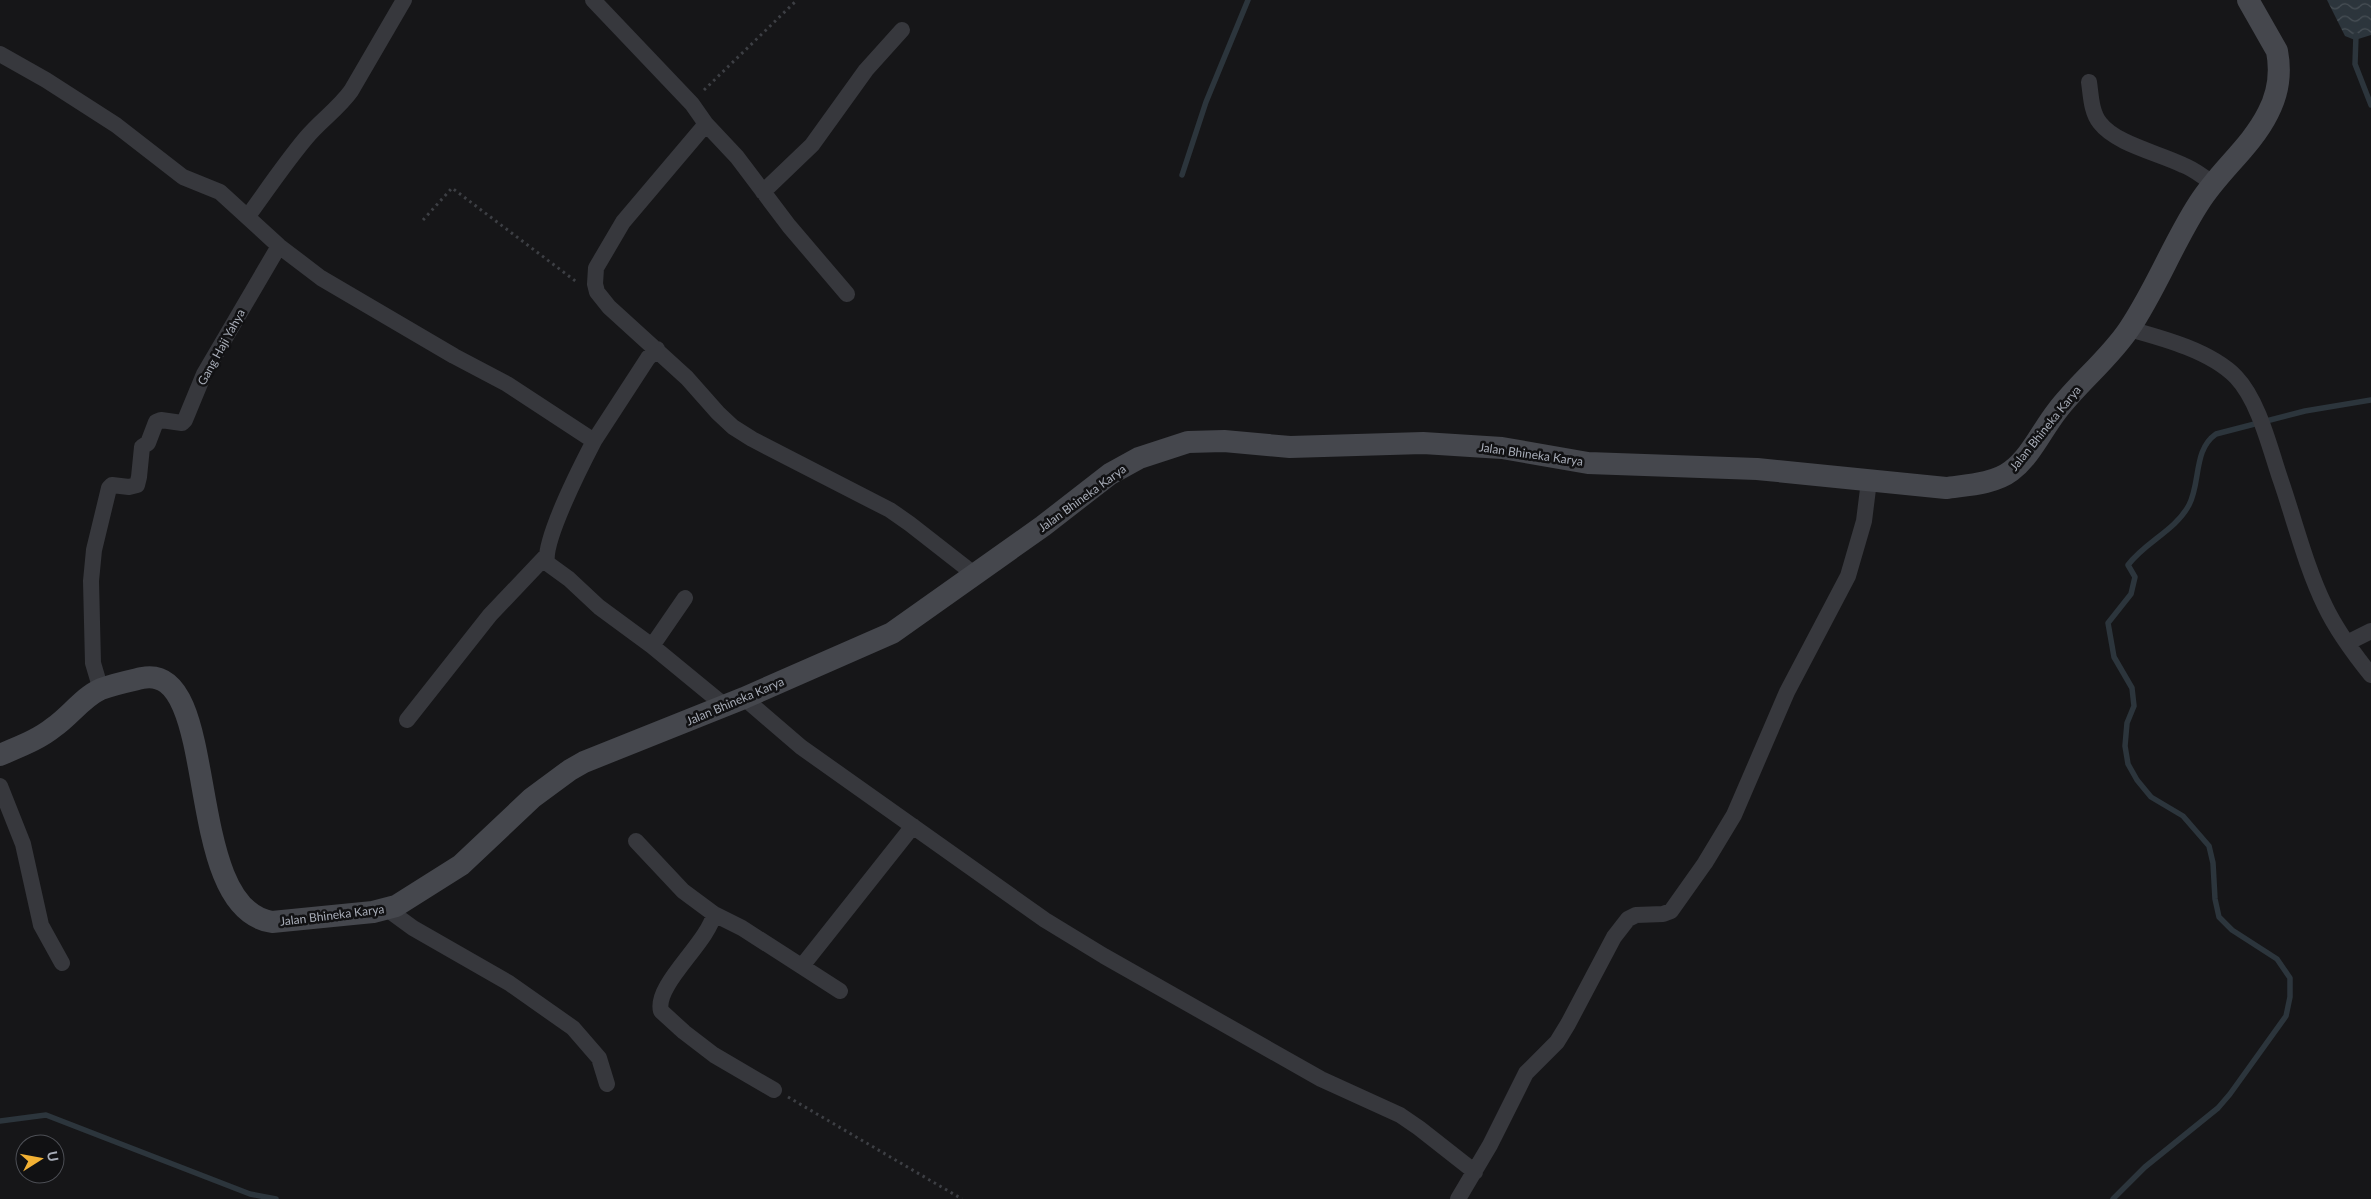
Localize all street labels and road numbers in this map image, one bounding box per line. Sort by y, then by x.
street label: Gang Haji Yahya [194,306,248,388]
street label: Jalan Bhineka Karya [2006,382,2084,474]
street label: Jalan Bhineka Karya [1478,439,1584,469]
street label: Jalan Bhineka Karya [1035,461,1129,535]
street label: Jalan Bhineka Karya [684,674,786,728]
street label: Jalan Bhineka Karya [279,901,385,929]

